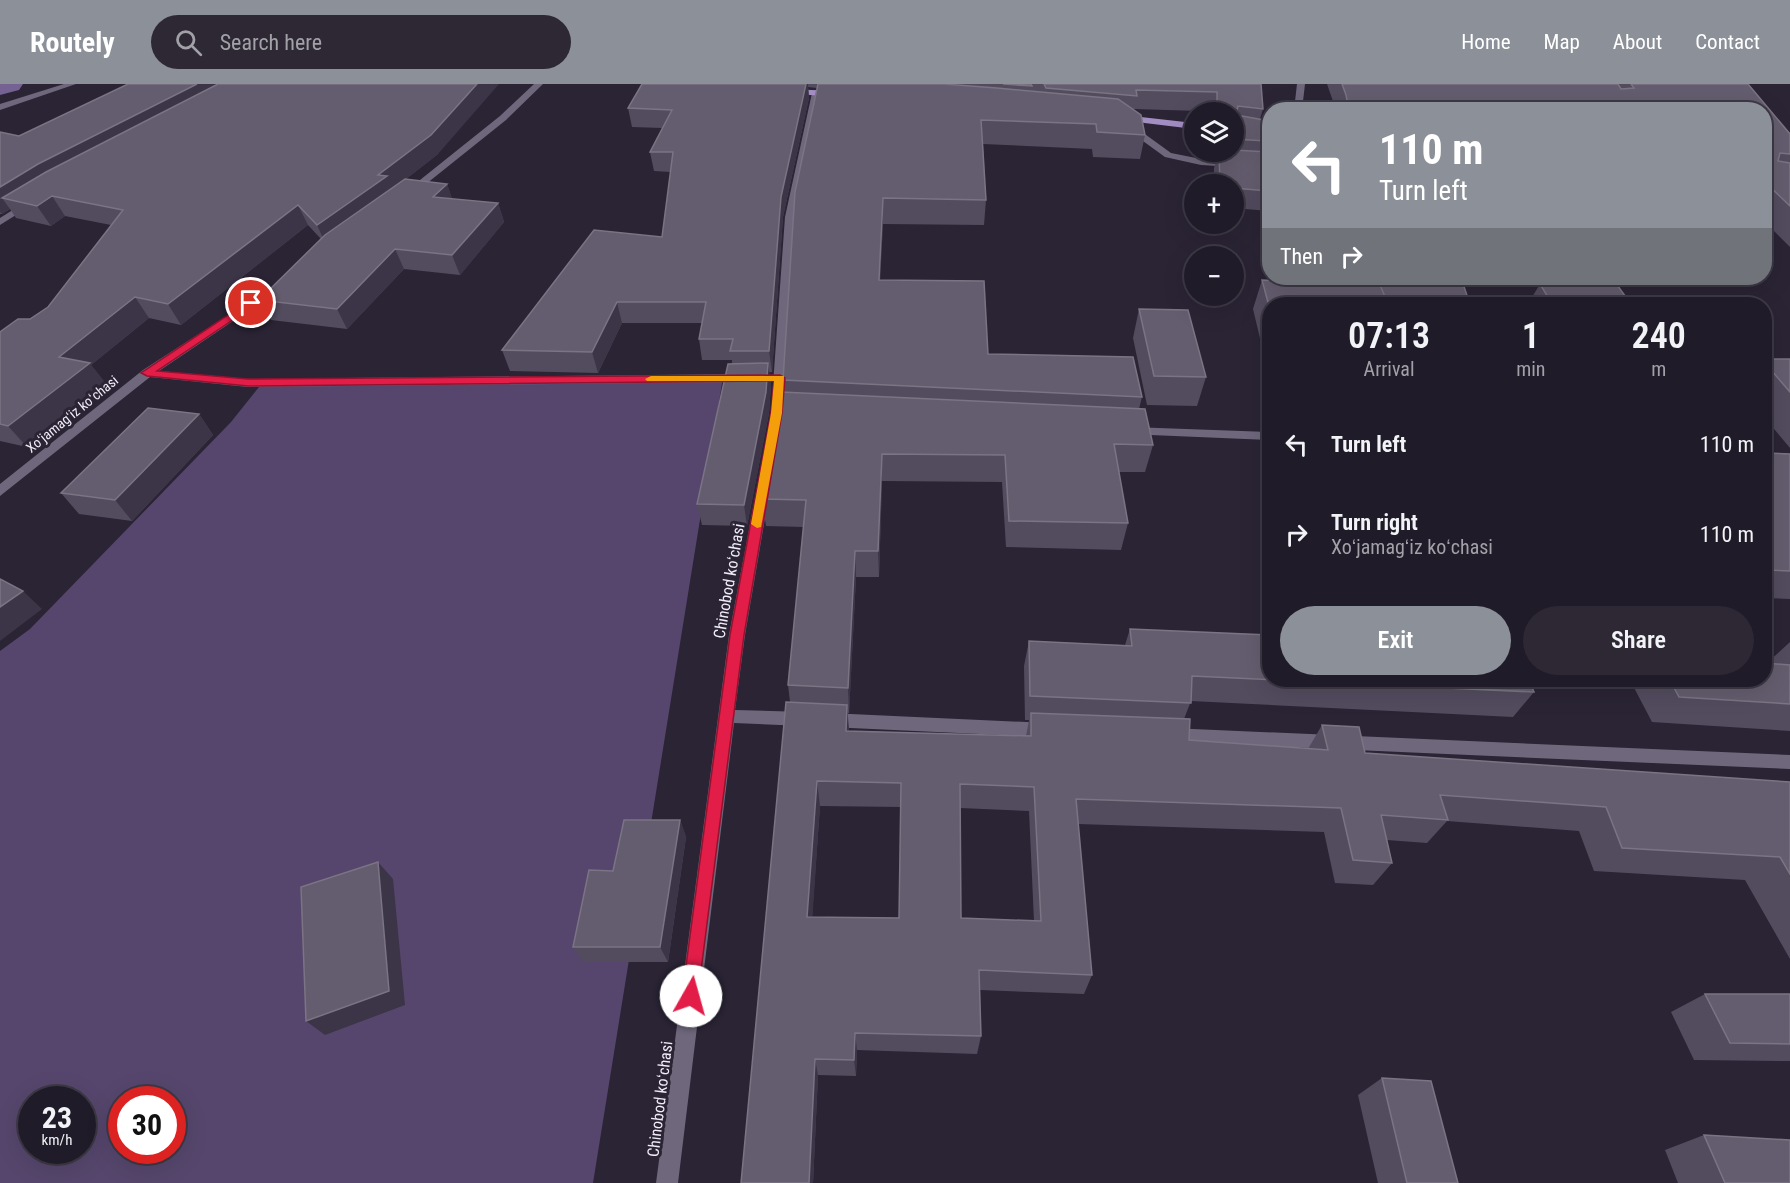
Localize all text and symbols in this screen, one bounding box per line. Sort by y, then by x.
search box [151,15,571,69]
text: Routely [30,26,115,59]
icon: search [172,26,205,59]
text: Search here [220,30,322,55]
text: Home [1461,30,1511,54]
text: Map [1544,30,1580,54]
text: About [1613,30,1662,54]
text: Contact [1695,30,1760,54]
map controls [1184,102,1244,306]
button: layers [1184,102,1244,162]
text: 110 m [1379,125,1484,174]
icon: left [1280,126,1358,204]
button: + [1184,174,1244,234]
text: Turn left [1379,175,1468,207]
icon: right [1335,240,1368,273]
text: Then [1280,244,1323,269]
button: − [1184,246,1244,306]
pin [225,277,276,328]
icon: arrive [234,286,267,319]
text: 07:13 [1348,315,1430,357]
text: 1 [1522,315,1540,357]
text: 240 [1632,315,1686,357]
text: Arrival [1364,357,1415,381]
text: min [1516,357,1545,381]
text: m [1651,357,1666,381]
street label: Xoʻjamagʻiz koʻchasi [23,372,121,456]
icon: left [1280,428,1313,461]
text: Turn left [1331,432,1406,457]
text: 110 m [1700,432,1754,457]
text: Turn right [1331,510,1418,535]
icon: right [1280,518,1313,551]
street label: Chinobod koʻchasi [710,522,748,640]
text: 110 m [1700,522,1754,547]
text: Xoʻjamagʻiz koʻchasi [1331,535,1493,559]
button: Exit [1280,606,1511,675]
button: Share [1523,606,1754,675]
position arrow [659,964,723,1028]
street label: Chinobod koʻchasi [643,1040,677,1158]
speed limit sign: 30 [108,1086,186,1164]
text: 23 [42,1100,72,1135]
text: km/h [42,1131,72,1149]

